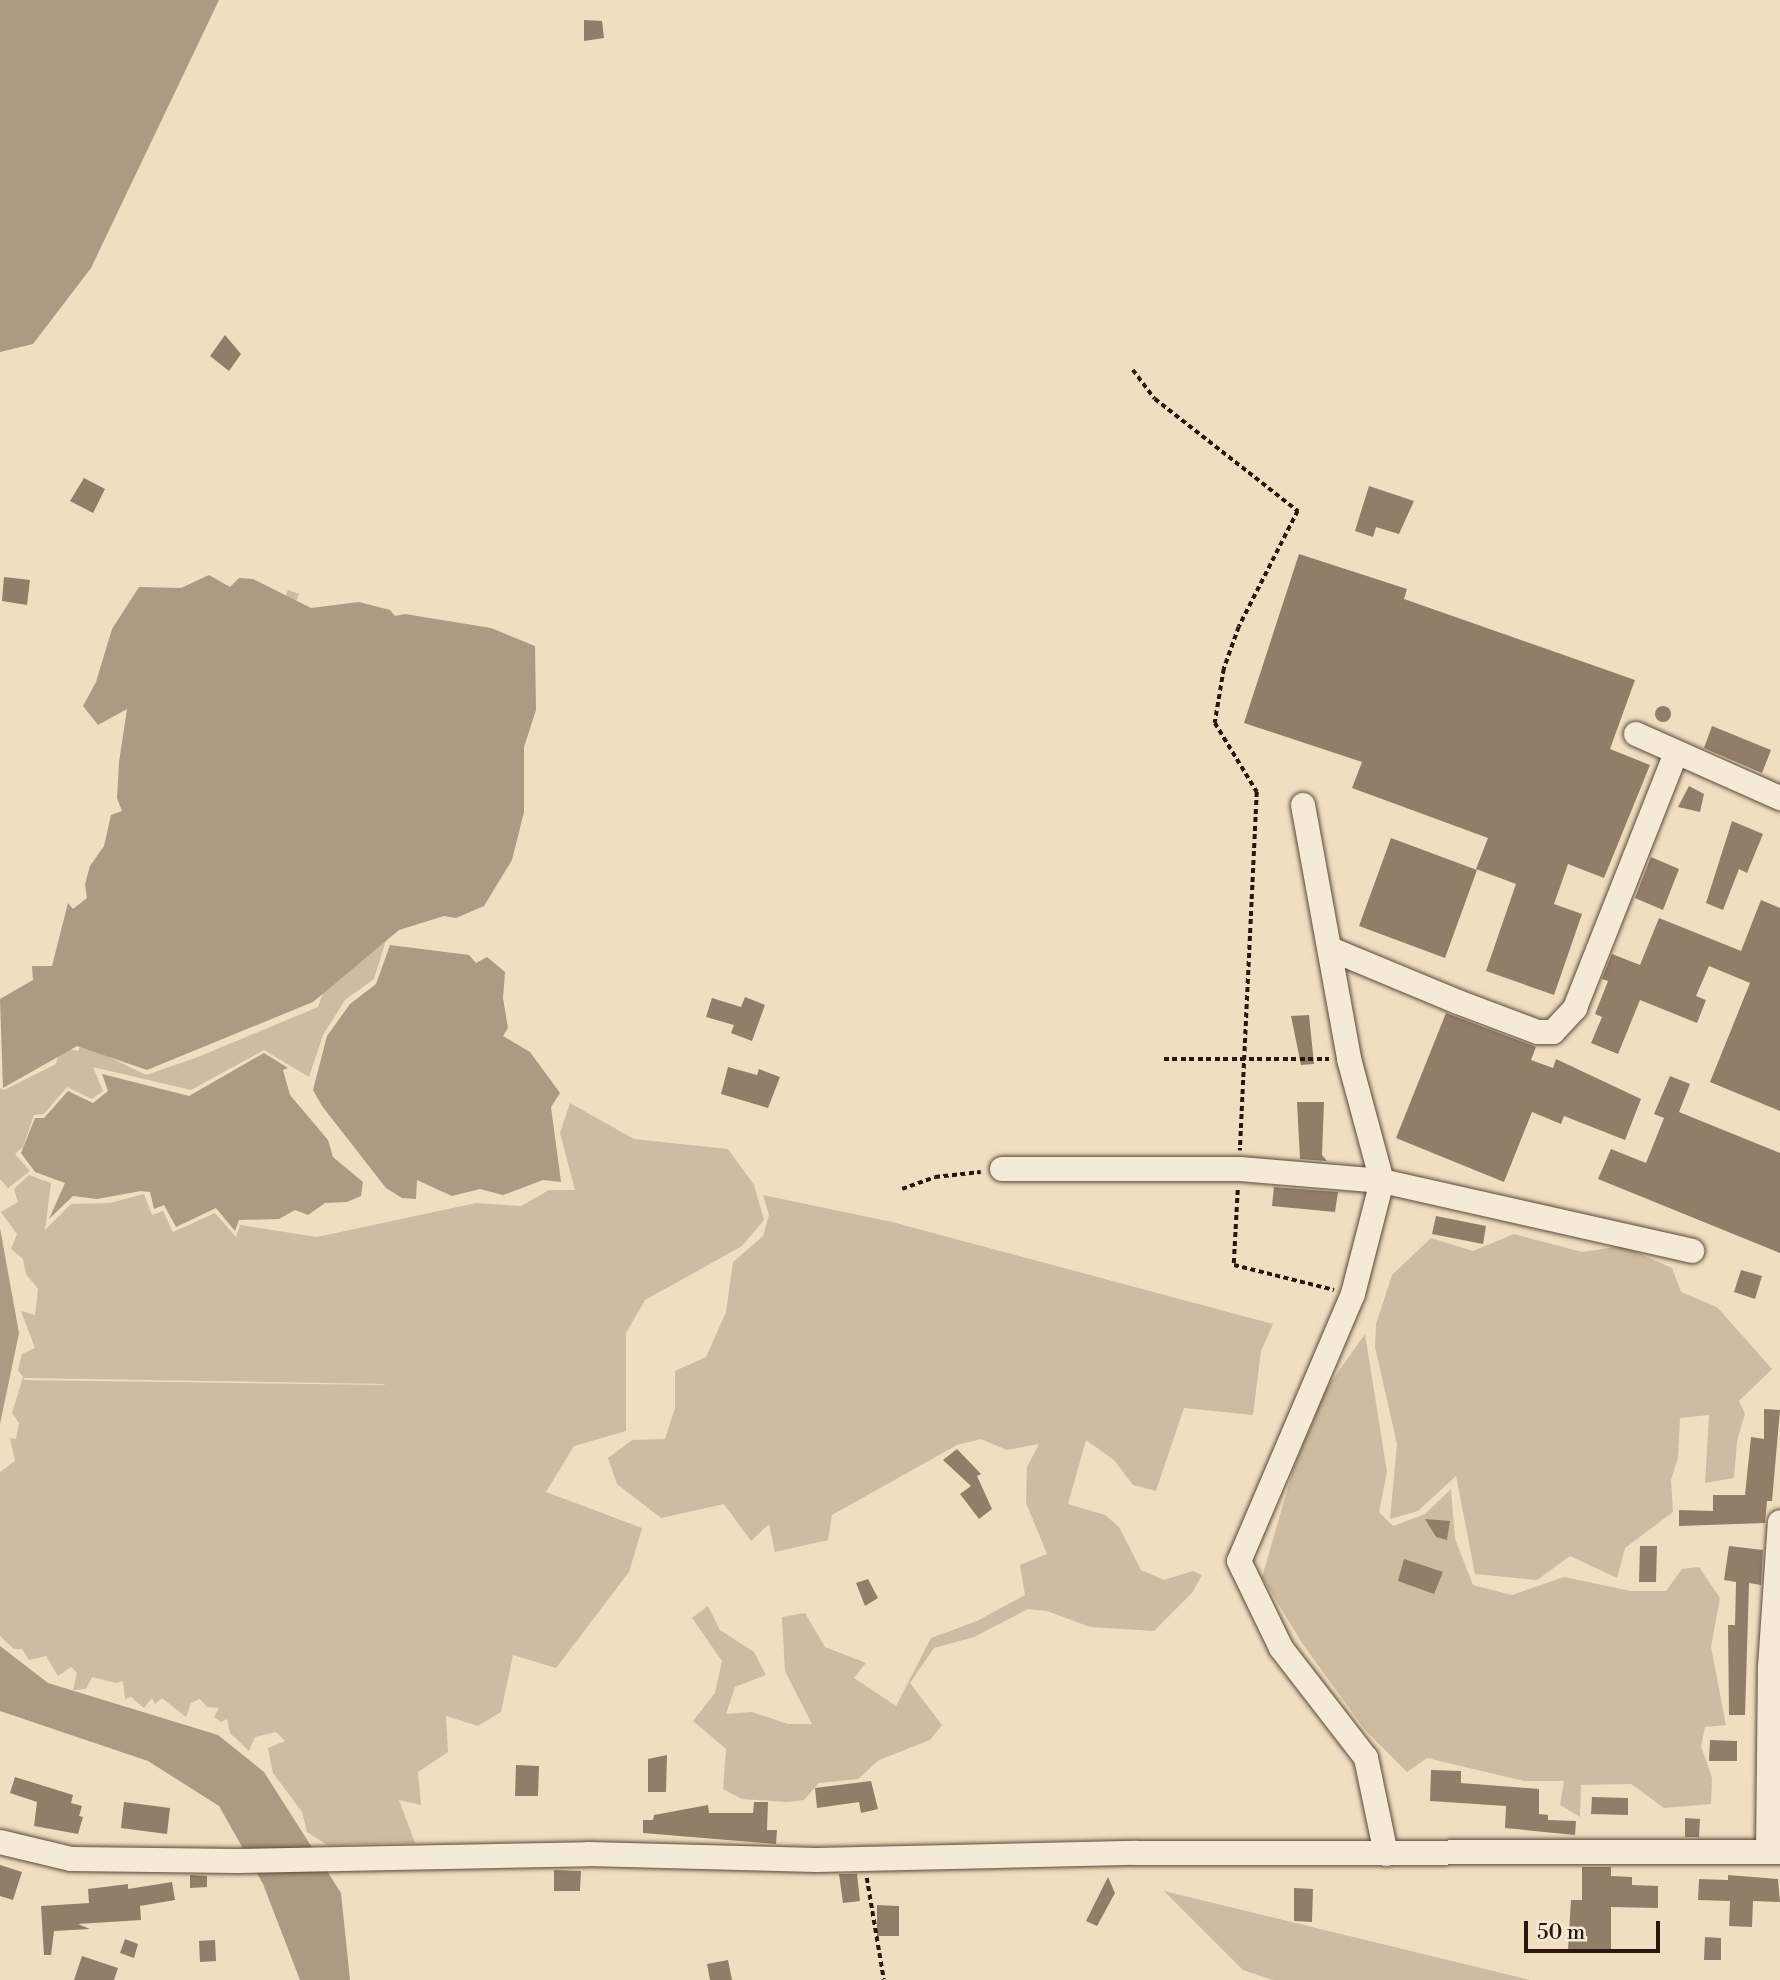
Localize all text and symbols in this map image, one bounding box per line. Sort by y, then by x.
scale bar [1528,1906,1664,1950]
text: 50 m [1537,1920,1585,1946]

